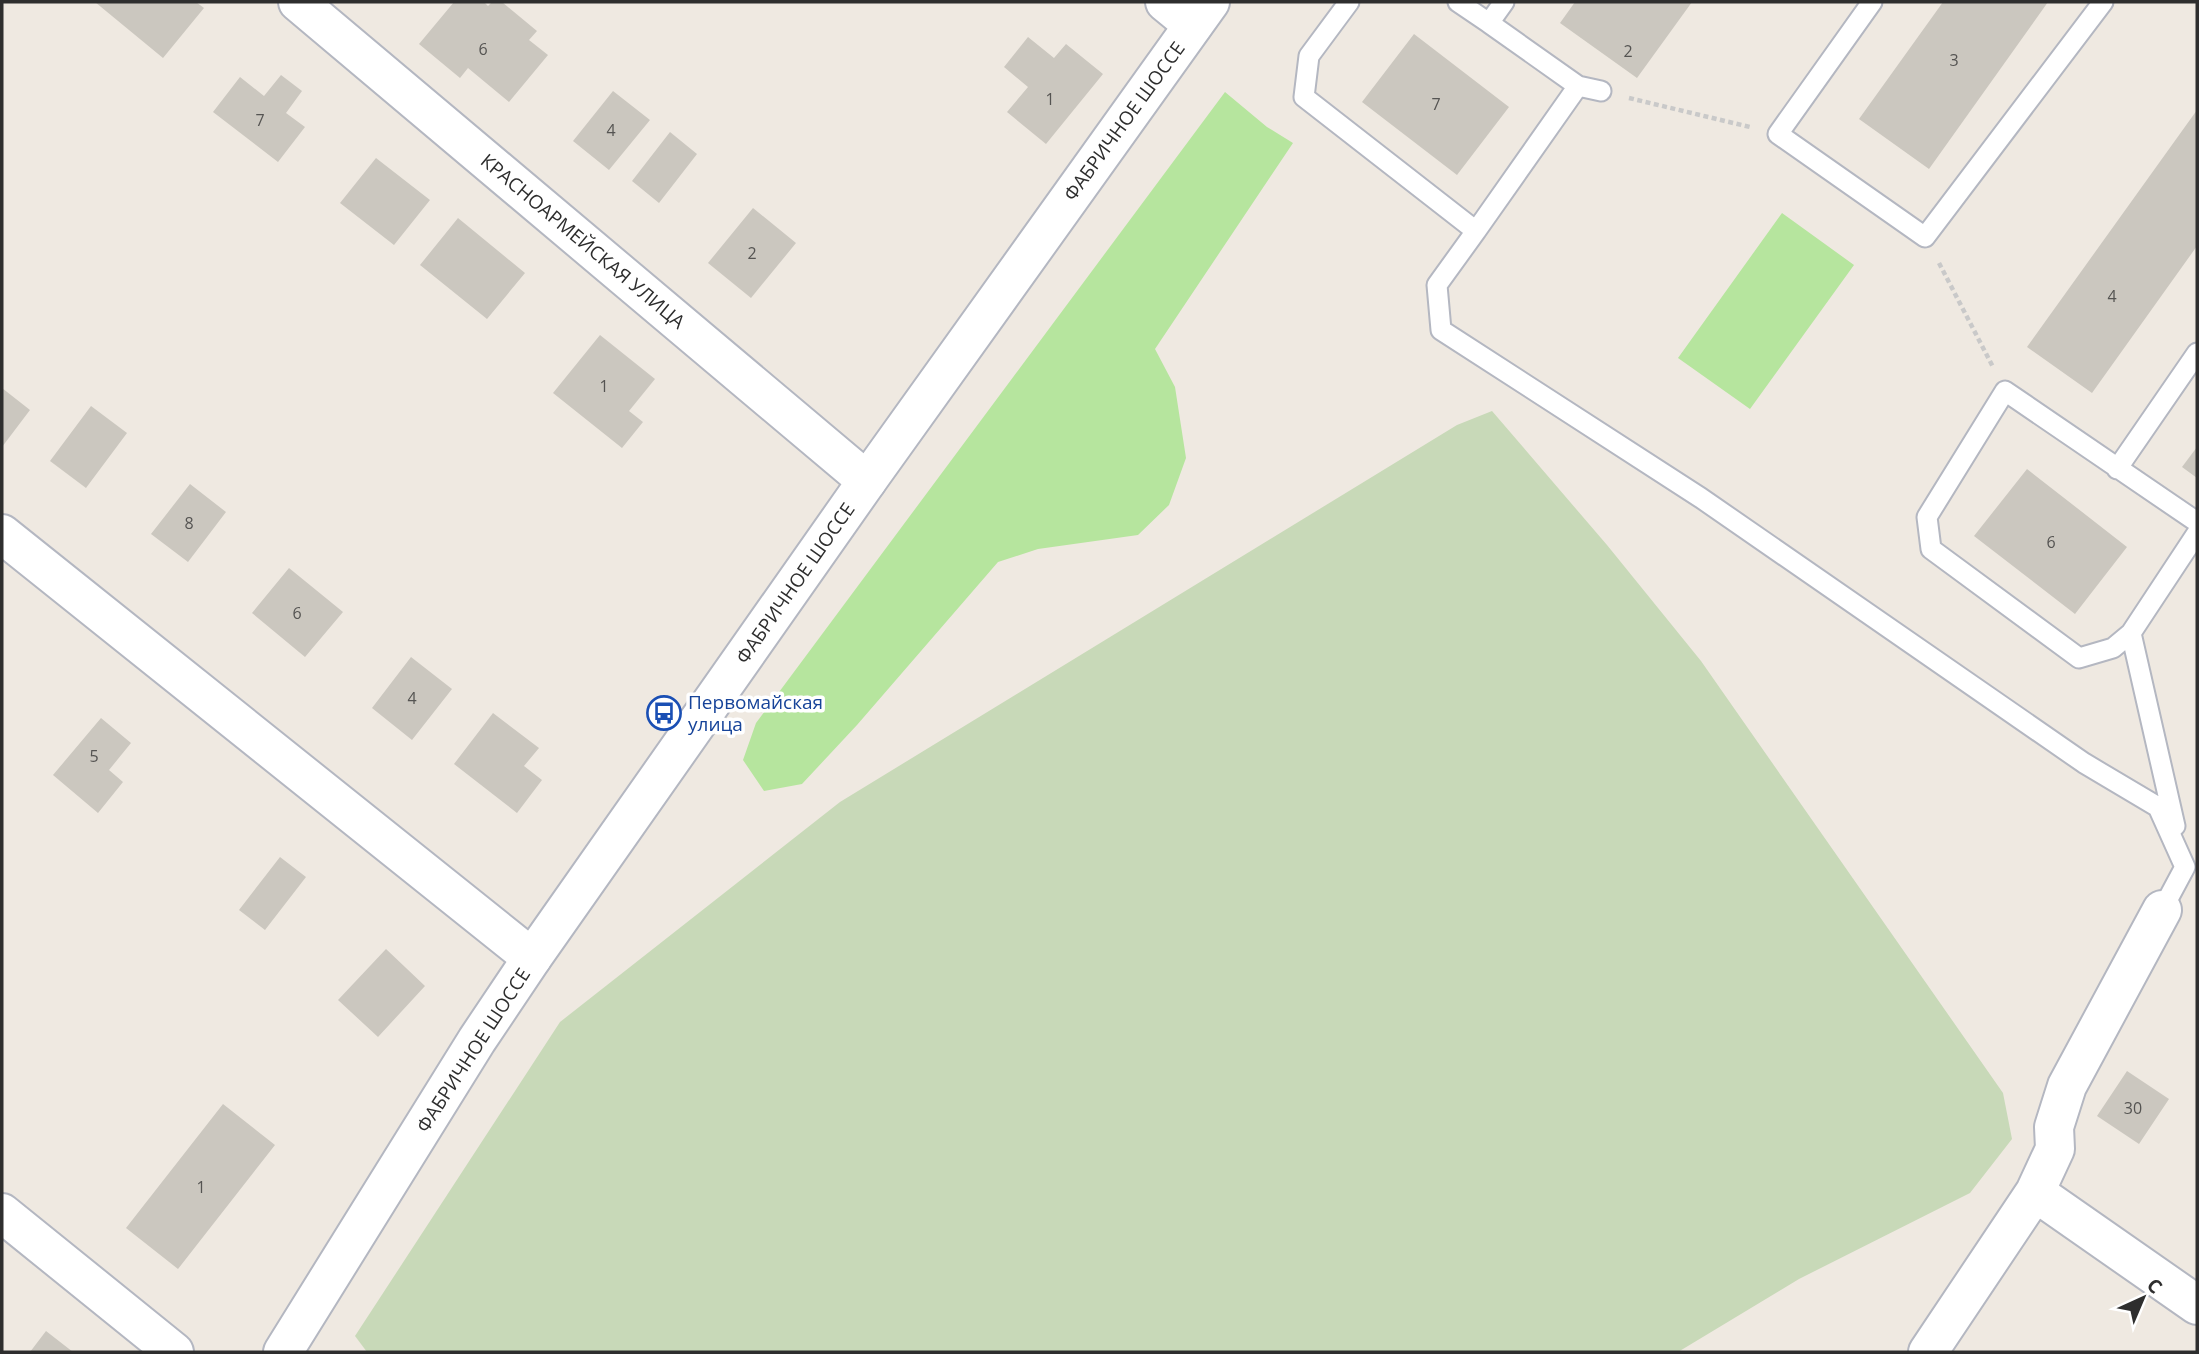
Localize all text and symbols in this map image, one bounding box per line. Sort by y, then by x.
street label: ФАБРИЧНОЕ ШОССЕ [1057,36,1191,206]
house number: 6 [478,38,488,60]
house number: 2 [1623,40,1633,62]
house number: 3 [1949,49,1959,71]
house number: 1 [1045,88,1055,110]
house number: 7 [1431,93,1441,115]
house number: 7 [255,109,265,131]
house number: 4 [606,119,616,141]
street label: КРАСНОАРМЕЙСКАЯ УЛИЦА [475,148,691,334]
house number: 2 [747,242,757,264]
house number: 4 [2107,285,2117,307]
house number: 1 [599,375,609,397]
street label: ФАБРИЧНОЕ ШОССЕ [730,497,860,669]
house number: 8 [184,512,194,534]
house number: 6 [2046,531,2056,553]
house number: 6 [292,602,302,624]
house number: 4 [407,687,417,709]
place label: Первомайская улица [688,689,823,737]
bus stop icon: Первомайская улица [645,694,683,732]
house number: 5 [89,745,99,767]
street label: ФАБРИЧНОЕ ШОССЕ [410,963,536,1137]
house number: 30 [2124,1097,2142,1119]
house number: 1 [196,1176,206,1198]
north arrow [2108,1263,2178,1333]
text: С [2141,1272,2168,1299]

